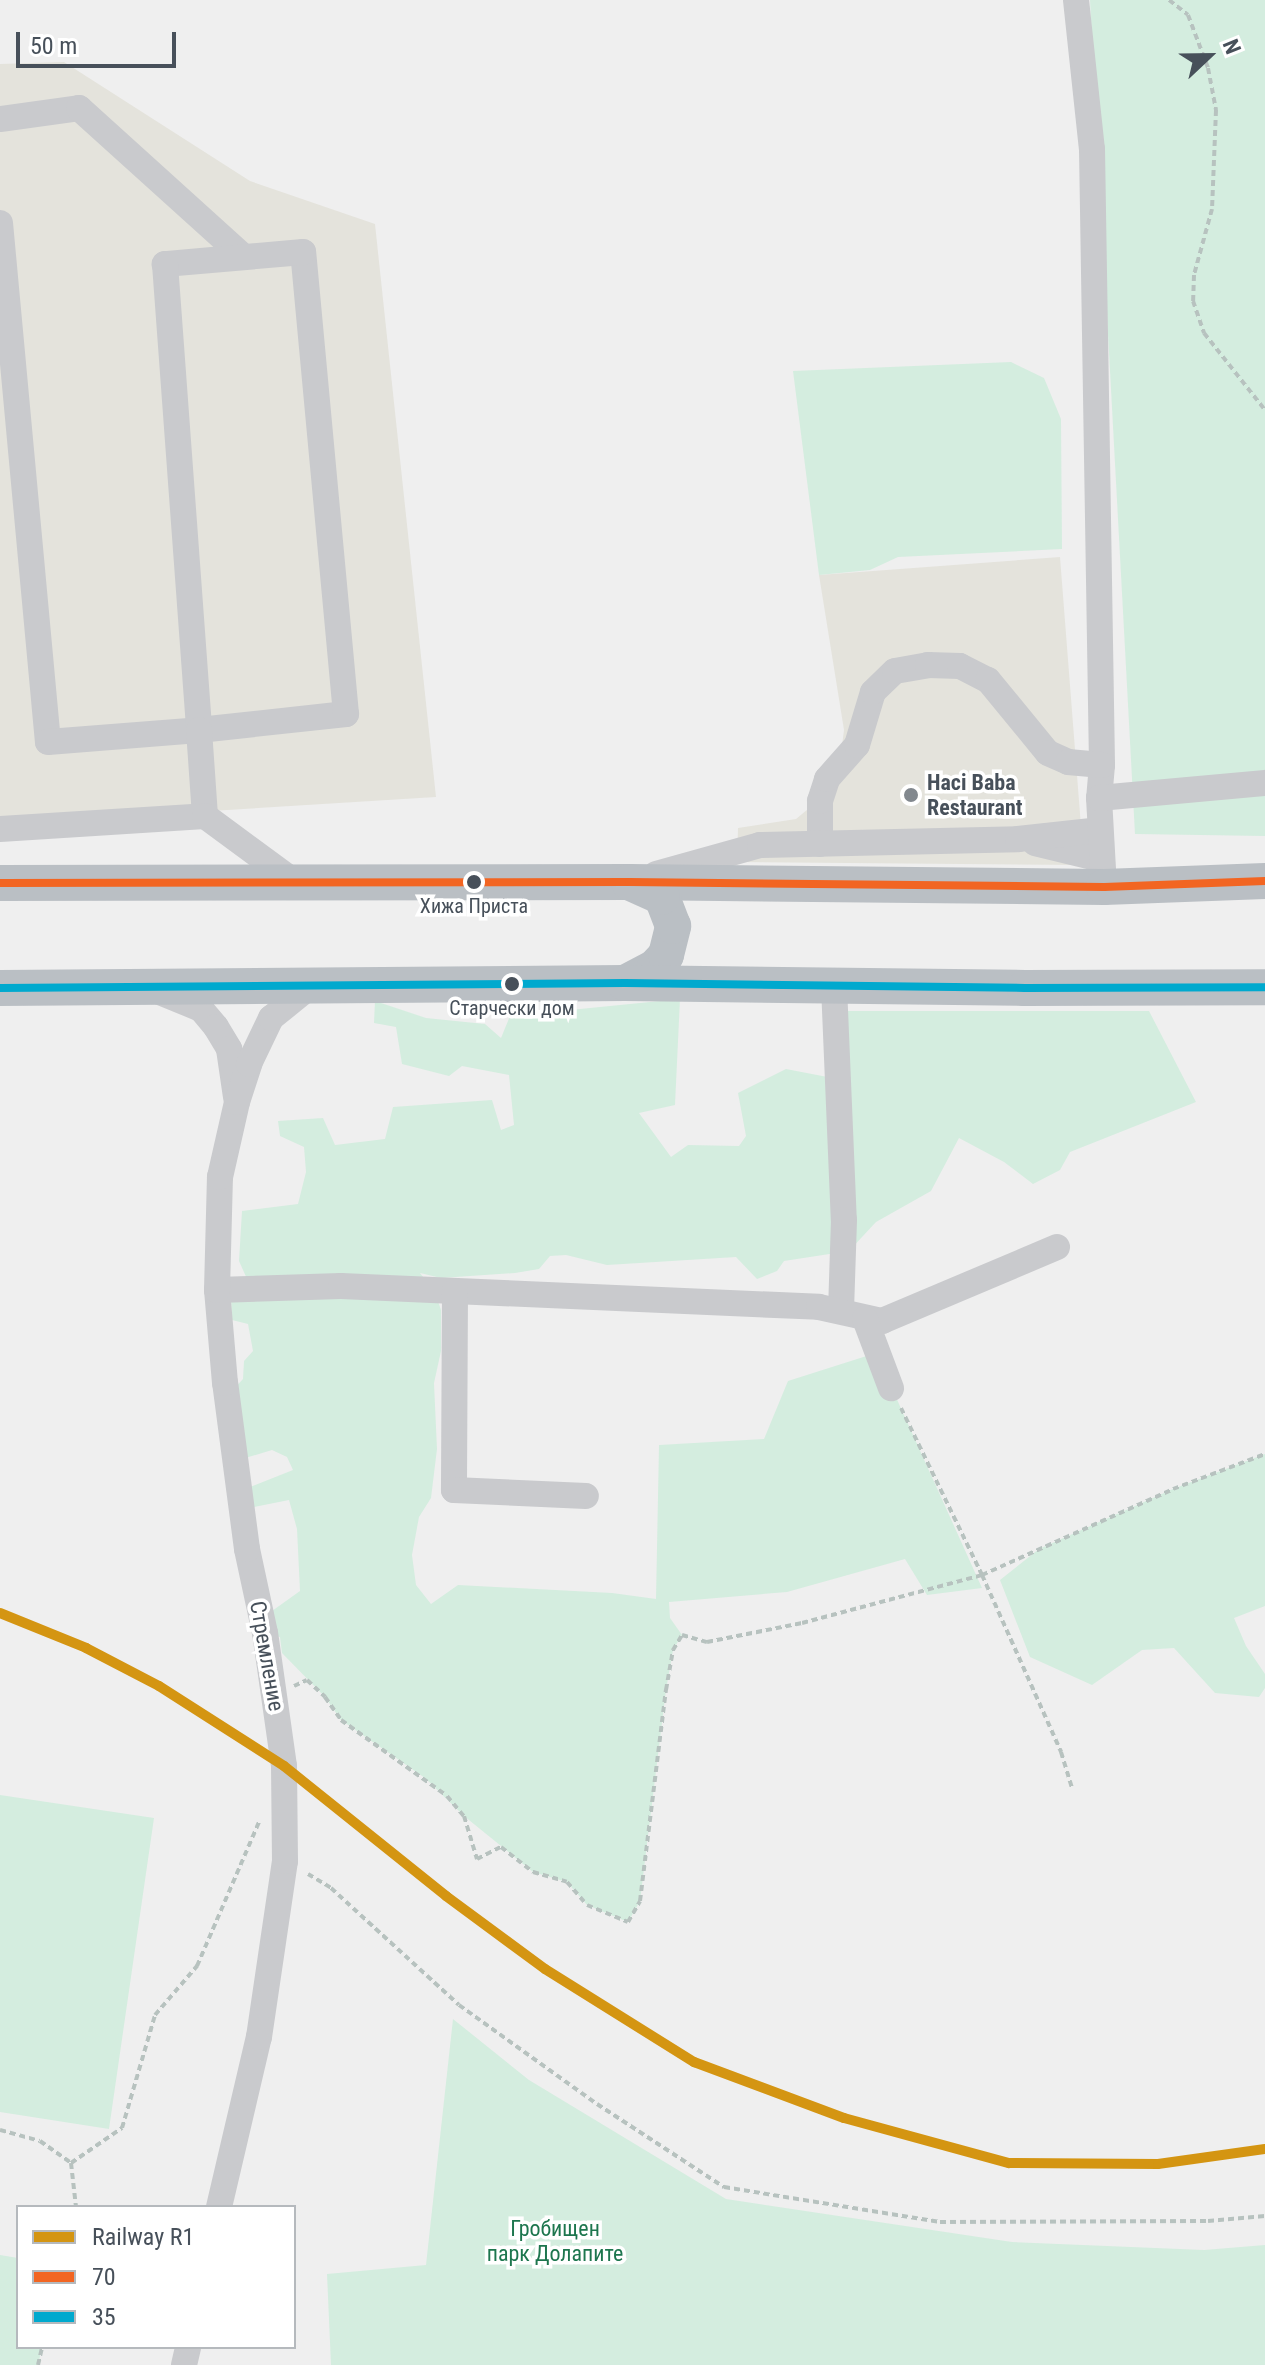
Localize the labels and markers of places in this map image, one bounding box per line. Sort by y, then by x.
place label: Haci Baba Restaurant [927,769,1023,820]
marker: Haci Baba Restaurant [902,786,920,804]
marker: Хижа Приста [466,874,482,890]
place label: Хижа Приста [420,894,528,918]
marker: Старчески дом [504,976,520,992]
place label: Старчески дом [449,996,575,1020]

